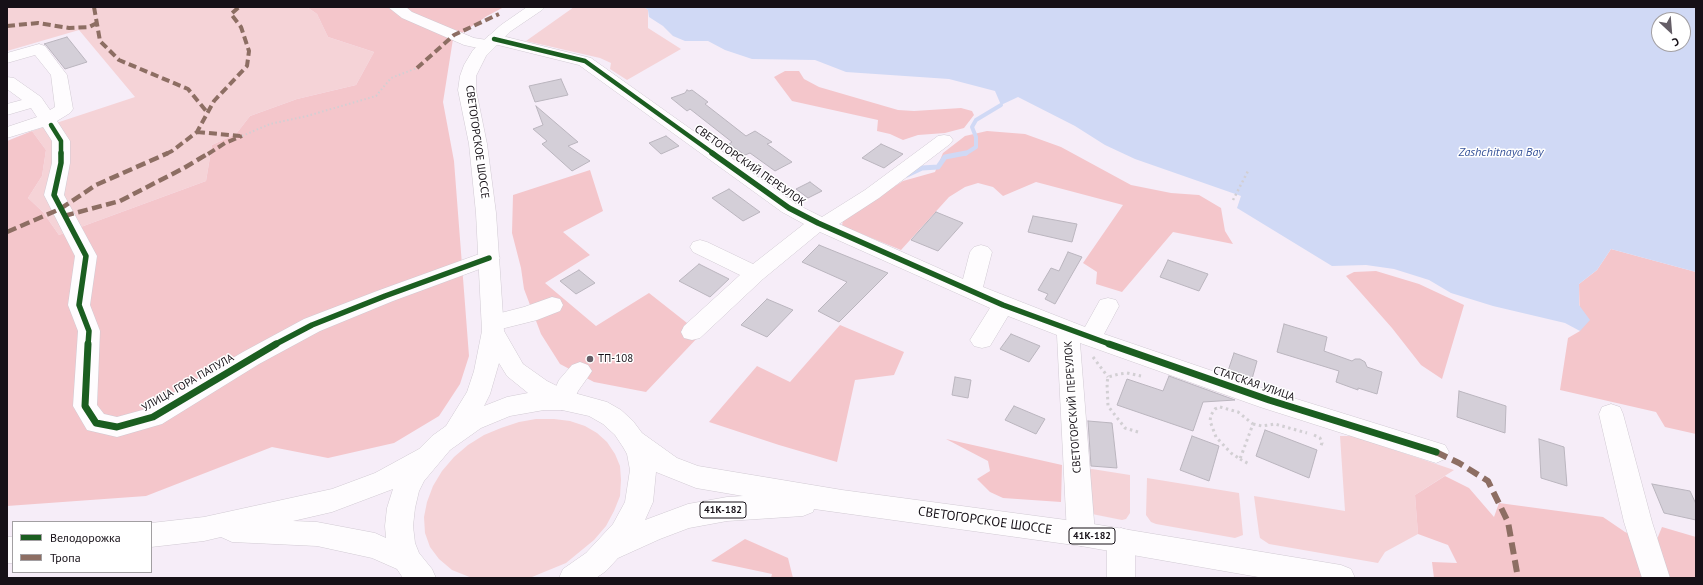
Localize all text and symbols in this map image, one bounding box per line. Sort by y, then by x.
north arrow [1651,12,1691,52]
text: С [1670,34,1682,50]
street label: СВЕТОГОРСКОЕ ШОССЕ [463,85,491,199]
street label: СВЕТОГОРСКИЙ ПЕРЕУЛОК [692,123,808,209]
water label: Zashchitnaya Bay [1458,146,1544,160]
street label: СВЕТОГОРСКИЙ ПЕРЕУЛОК [1062,340,1084,474]
street label: УЛИЦА ГОРА ПАПУЛА [140,351,236,415]
place label: ТП-108 [598,352,633,366]
marker: ТП-108 [585,354,595,364]
street label: СТАТСКАЯ УЛИЦА [1211,364,1297,404]
road number: 41К-182 [700,502,746,518]
street label: СВЕТОГОРСКОЕ ШОССЕ [917,504,1053,538]
legend [12,521,152,573]
road number: 41К-182 [1069,528,1115,544]
text: Велодорожка [50,530,121,545]
text: Тропа [50,550,81,565]

